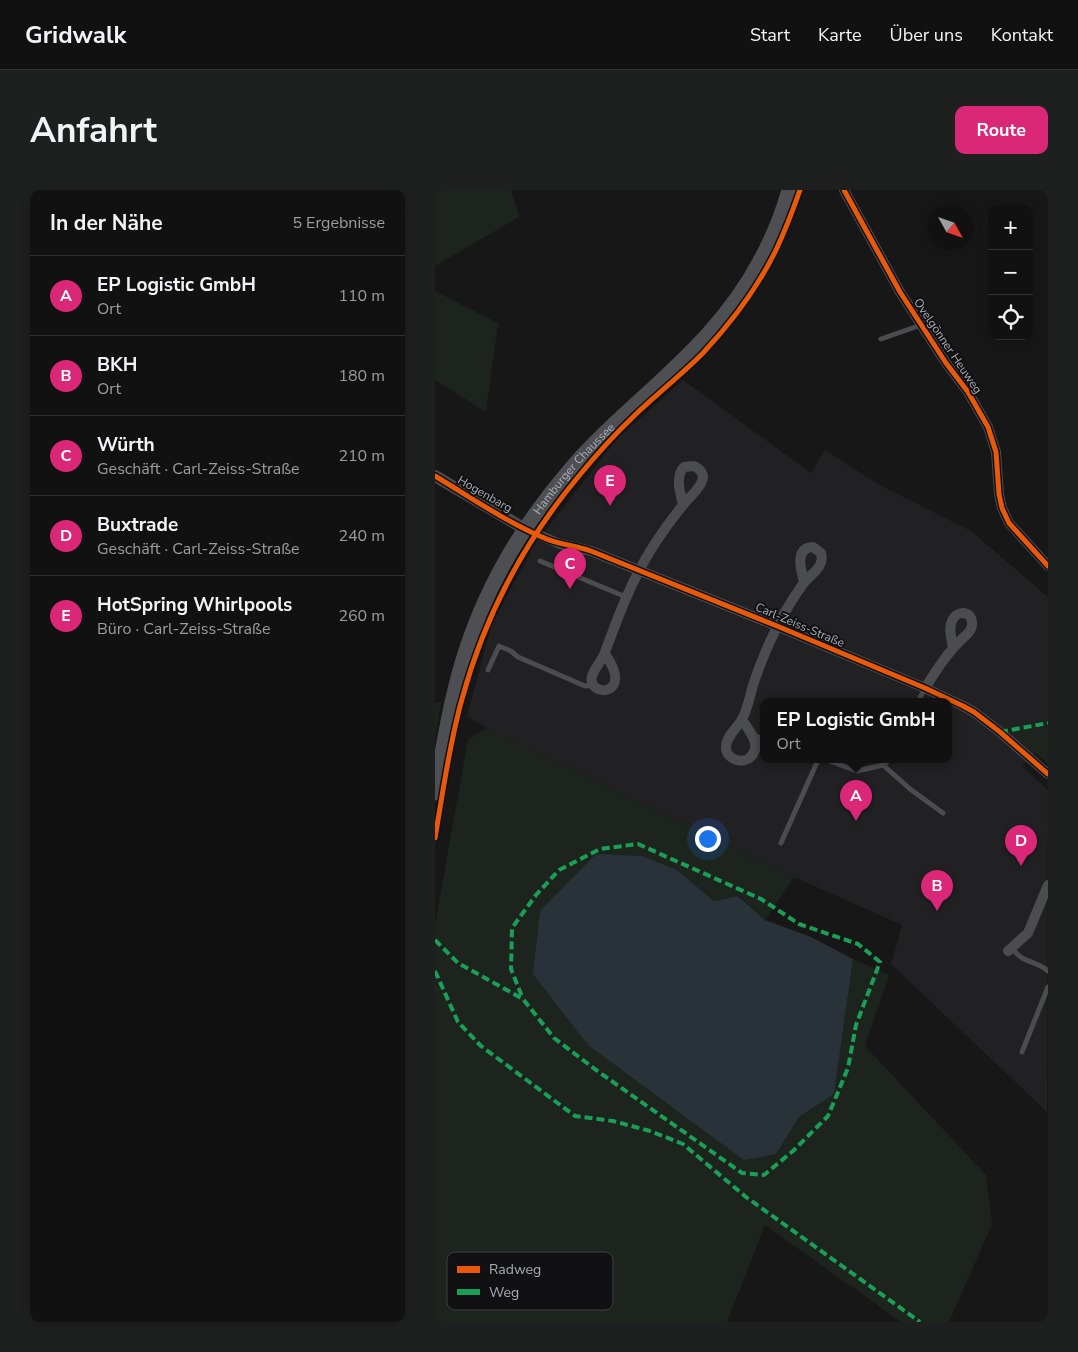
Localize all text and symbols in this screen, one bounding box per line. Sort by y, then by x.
text: Gridwalk [25,19,126,51]
text: Start [750,23,790,47]
text: Karte [818,23,862,47]
text: Über uns [890,23,963,47]
text: Kontakt [991,23,1053,47]
button: Route [955,106,1048,154]
text: Anfahrt [30,107,157,154]
north arrow [928,205,973,250]
map controls [988,205,1033,340]
button: + [988,205,1033,250]
text: In der Nähe [50,209,163,237]
text: 5 Ergebnisse [292,212,385,234]
button: − [988,250,1033,295]
text: EP Logistic GmbH [97,272,256,298]
text: A [60,285,72,307]
text: 110 m [338,285,385,307]
street label: Ovelgönner Heuweg [910,295,986,397]
button: locate [988,295,1033,340]
text: Ort [97,298,121,320]
text: BKH [97,352,137,378]
text: B [60,365,72,387]
text: 180 m [338,365,385,387]
text: Ort [97,378,121,400]
street label: Hamburger Chaussee [529,420,618,518]
text: Würth [97,432,155,458]
text: C [61,445,71,467]
text: 210 m [338,445,385,467]
text: Geschäft · Carl-Zeiss-Straße [97,458,300,480]
pin: E [594,465,626,506]
street label: Hogenbarg [455,472,515,516]
text: Buxtrade [97,512,178,538]
text: D [60,525,72,547]
text: 240 m [338,525,385,547]
text: Geschäft · Carl-Zeiss-Straße [97,538,300,560]
pin: C [554,548,586,589]
text: HotSpring Whirlpools [97,592,292,618]
street label: Carl-Zeiss-Straße [753,599,847,651]
text: E [61,605,71,627]
text: 260 m [338,605,385,627]
text: Büro · Carl-Zeiss-Straße [97,618,270,640]
popup [760,698,952,763]
text: EP Logistic GmbH [777,707,935,733]
text: Ort [777,733,801,755]
pin: A [840,780,872,821]
pin: D [1005,825,1037,866]
your location [695,826,721,852]
pin: B [921,870,953,911]
legend [447,1252,613,1310]
text: Radweg [489,1260,541,1279]
text: Weg [489,1283,519,1302]

